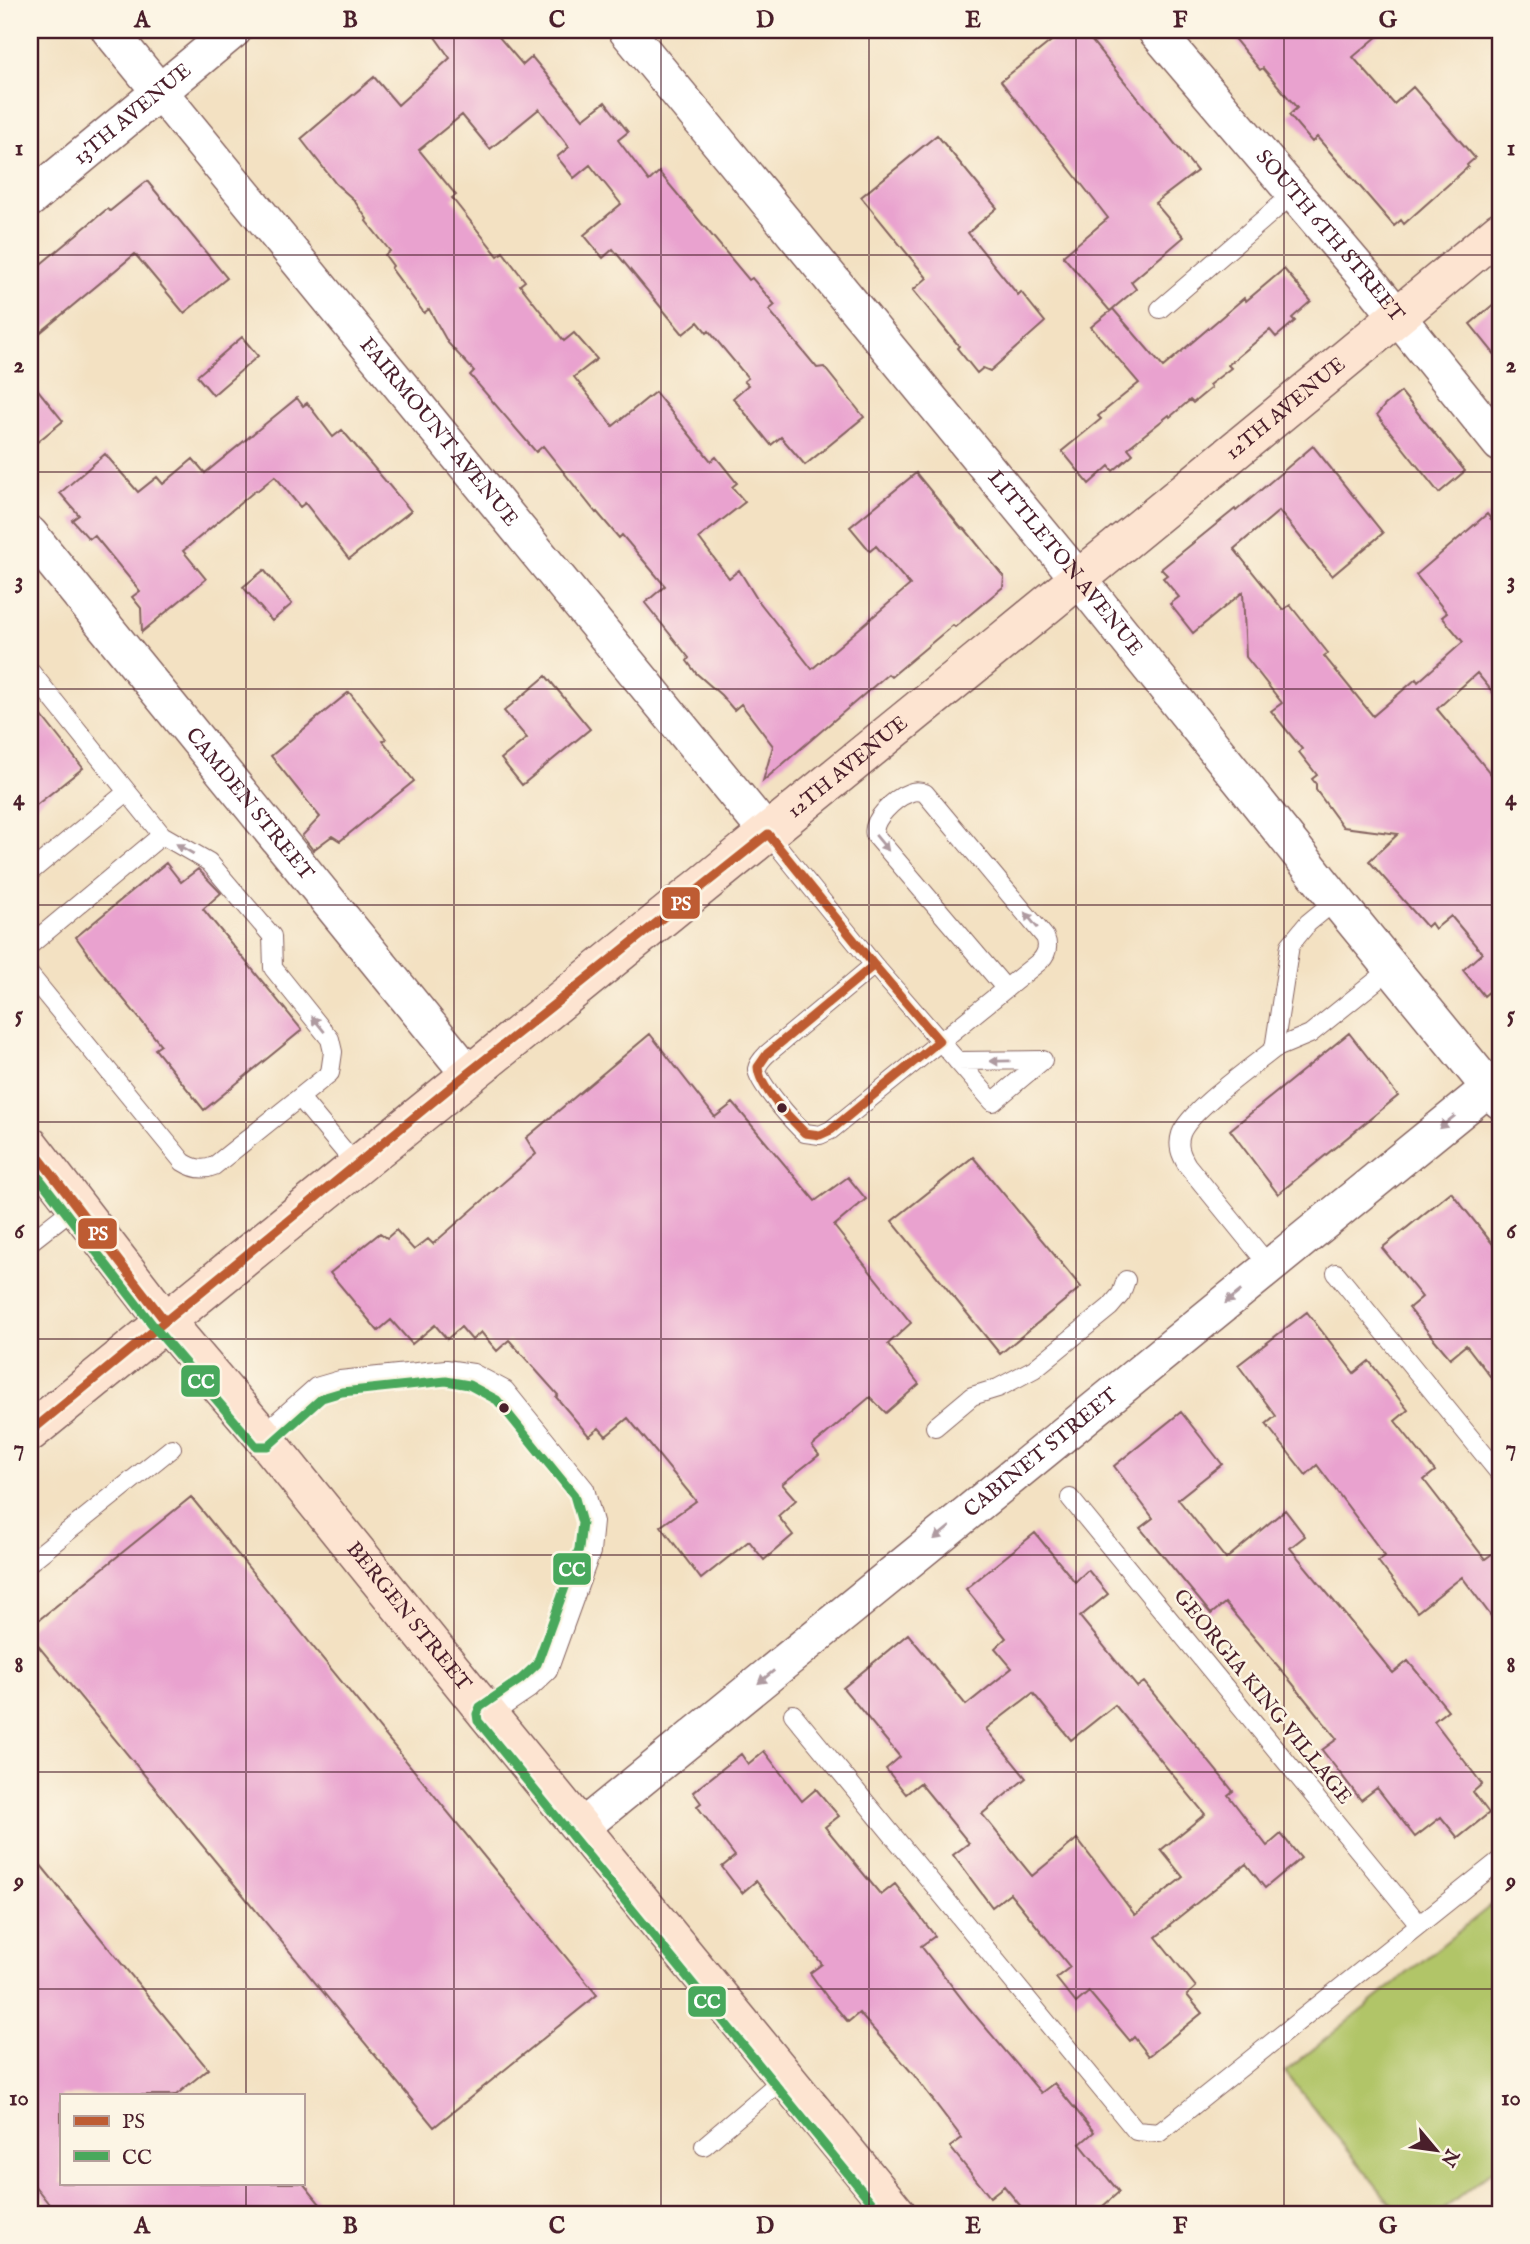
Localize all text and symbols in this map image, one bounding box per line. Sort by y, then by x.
text: A [133,6,151,35]
text: B [342,6,358,35]
text: C [549,6,566,35]
text: D [756,6,774,35]
text: E [965,6,981,35]
text: F [1173,6,1188,35]
text: G [1379,6,1398,35]
street label: 13TH AVENUE [68,57,197,171]
text: 1 [15,134,23,163]
text: 1 [1507,134,1515,163]
street label: SOUTH 6TH STREET [1249,144,1410,328]
street label: FAIRMOUNT AVENUE [353,332,524,532]
text: 2 [14,351,25,380]
street label: 12TH AVENUE [1220,351,1351,466]
text: 2 [1506,351,1517,380]
street label: LITTLETON AVENUE [982,465,1149,662]
text: 3 [15,567,23,596]
text: 3 [1507,567,1515,596]
street label: 12TH AVENUE [782,710,914,824]
street label: CAMDEN STREET [179,722,320,887]
text: 4 [13,784,25,813]
text: 4 [1505,784,1517,813]
one-way arrow [874,835,889,852]
one-way arrow [176,843,195,855]
line badge: PS [661,886,701,920]
text: PS [671,893,692,917]
one-way arrow [1023,911,1039,929]
text: 5 [15,1001,24,1030]
text: 5 [1507,1001,1516,1030]
one-way arrow [310,1015,325,1033]
one-way arrow [988,1055,1010,1067]
unlabelled marker [775,1101,789,1115]
one-way arrow [1438,1114,1455,1129]
text: 6 [14,1217,25,1246]
line badge: PS [77,1217,118,1250]
text: 6 [1506,1217,1517,1246]
text: PS [88,1223,109,1247]
one-way arrow [1224,1289,1241,1304]
line badge: CC [180,1364,221,1398]
text: CC [187,1371,215,1395]
street label: CABINET STREET [958,1382,1124,1524]
unlabelled marker [497,1401,511,1415]
text: 7 [14,1434,24,1463]
text: 7 [1506,1434,1516,1463]
one-way arrow [934,1525,951,1540]
street label: BERGEN STREET [340,1536,477,1697]
line badge: CC [552,1552,592,1586]
text: CC [558,1559,586,1583]
street label: GEORGIA KING VILLAGE [1167,1584,1357,1810]
text: 8 [14,1651,24,1680]
text: 8 [1506,1651,1516,1680]
one-way arrow [757,1669,775,1684]
text: 9 [13,1867,24,1896]
text: 9 [1505,1867,1516,1896]
line badge: CC [687,1985,727,2018]
text: CC [693,1991,721,2015]
text: 10 [9,2084,29,2113]
text: 10 [1501,2084,1521,2113]
legend [60,2094,304,2184]
text: PS [122,2109,145,2136]
north arrow [1400,2114,1470,2184]
text: N [1434,2143,1464,2171]
text: CC [122,2145,152,2172]
text: A [133,2212,151,2241]
text: B [342,2212,358,2241]
text: C [549,2212,566,2241]
text: D [756,2212,774,2241]
text: E [965,2212,981,2241]
text: F [1173,2212,1188,2241]
text: G [1379,2212,1398,2241]

